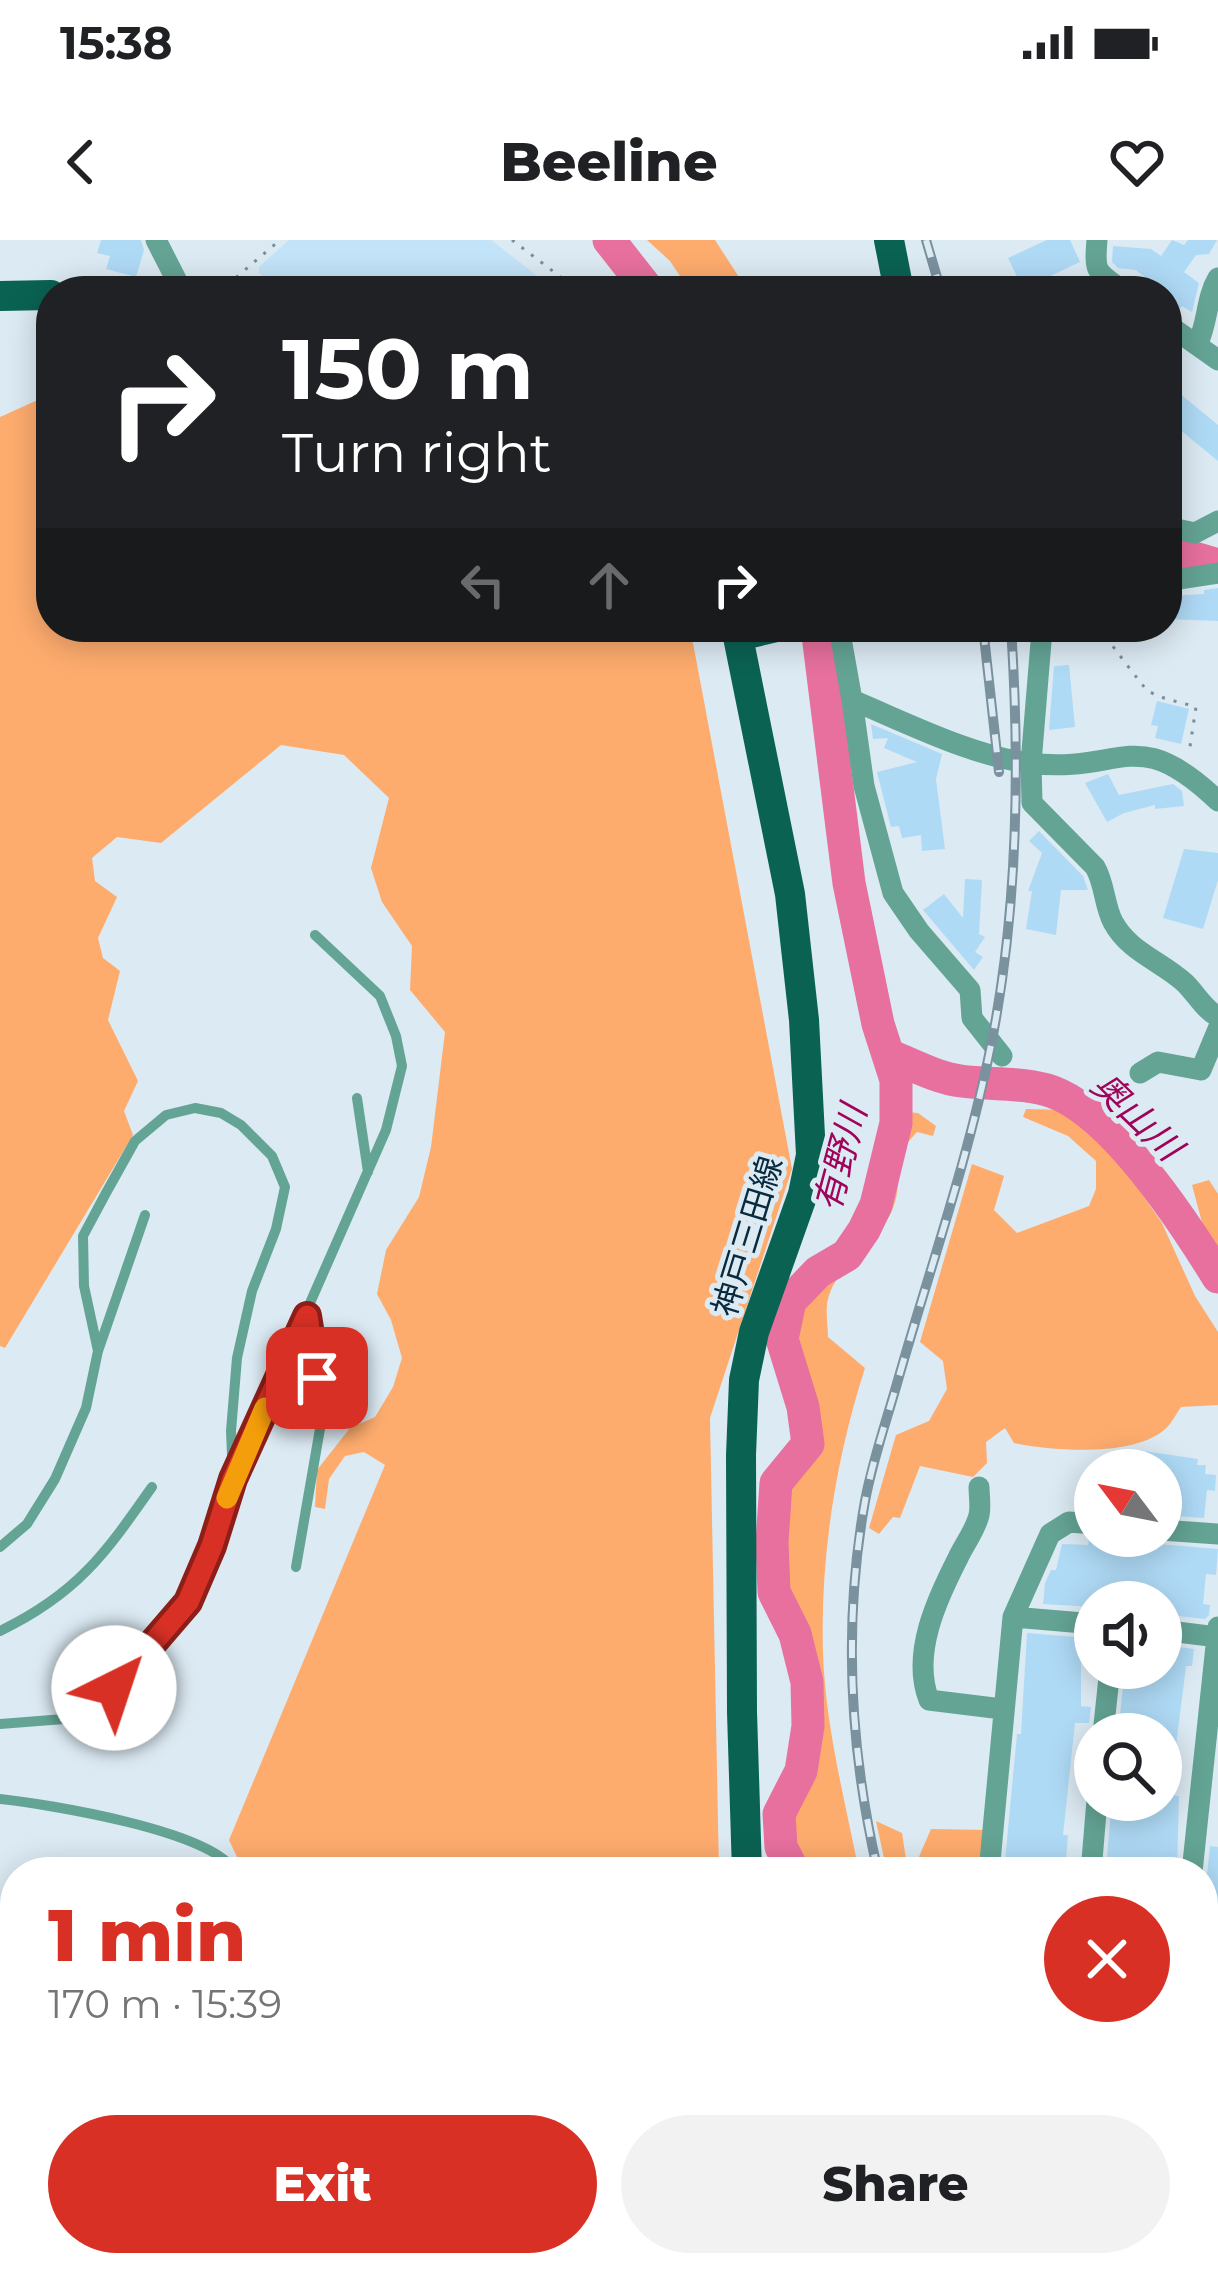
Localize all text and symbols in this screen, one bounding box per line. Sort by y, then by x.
text: 15:38 [60,15,173,70]
icon: back [48,129,114,195]
text: Beeline [500,129,718,195]
icon: heart [1104,129,1170,195]
text: 150 m [282,318,534,420]
icon: right [84,324,240,480]
text: Turn right [282,420,552,486]
icon: left [450,552,516,618]
icon: ahead [576,552,642,618]
icon: right [702,552,768,618]
water label: 奥山川 [1083,1063,1194,1172]
water label: 有野川 [805,1096,876,1216]
street label: 神戸三田線 [704,1151,790,1321]
pin [266,1327,368,1429]
icon: arrive [284,1345,350,1411]
north arrow [1074,1449,1182,1557]
map controls [1074,1449,1182,1821]
button: sound [1074,1581,1182,1689]
position arrow [51,1625,177,1751]
button: search [1074,1713,1182,1821]
text: 1 min [48,1891,246,1979]
button: close [1044,1896,1170,2022]
text: 170 m · 15:39 [48,1980,282,2028]
button: Exit [48,2115,597,2253]
button: Share [621,2115,1170,2253]

